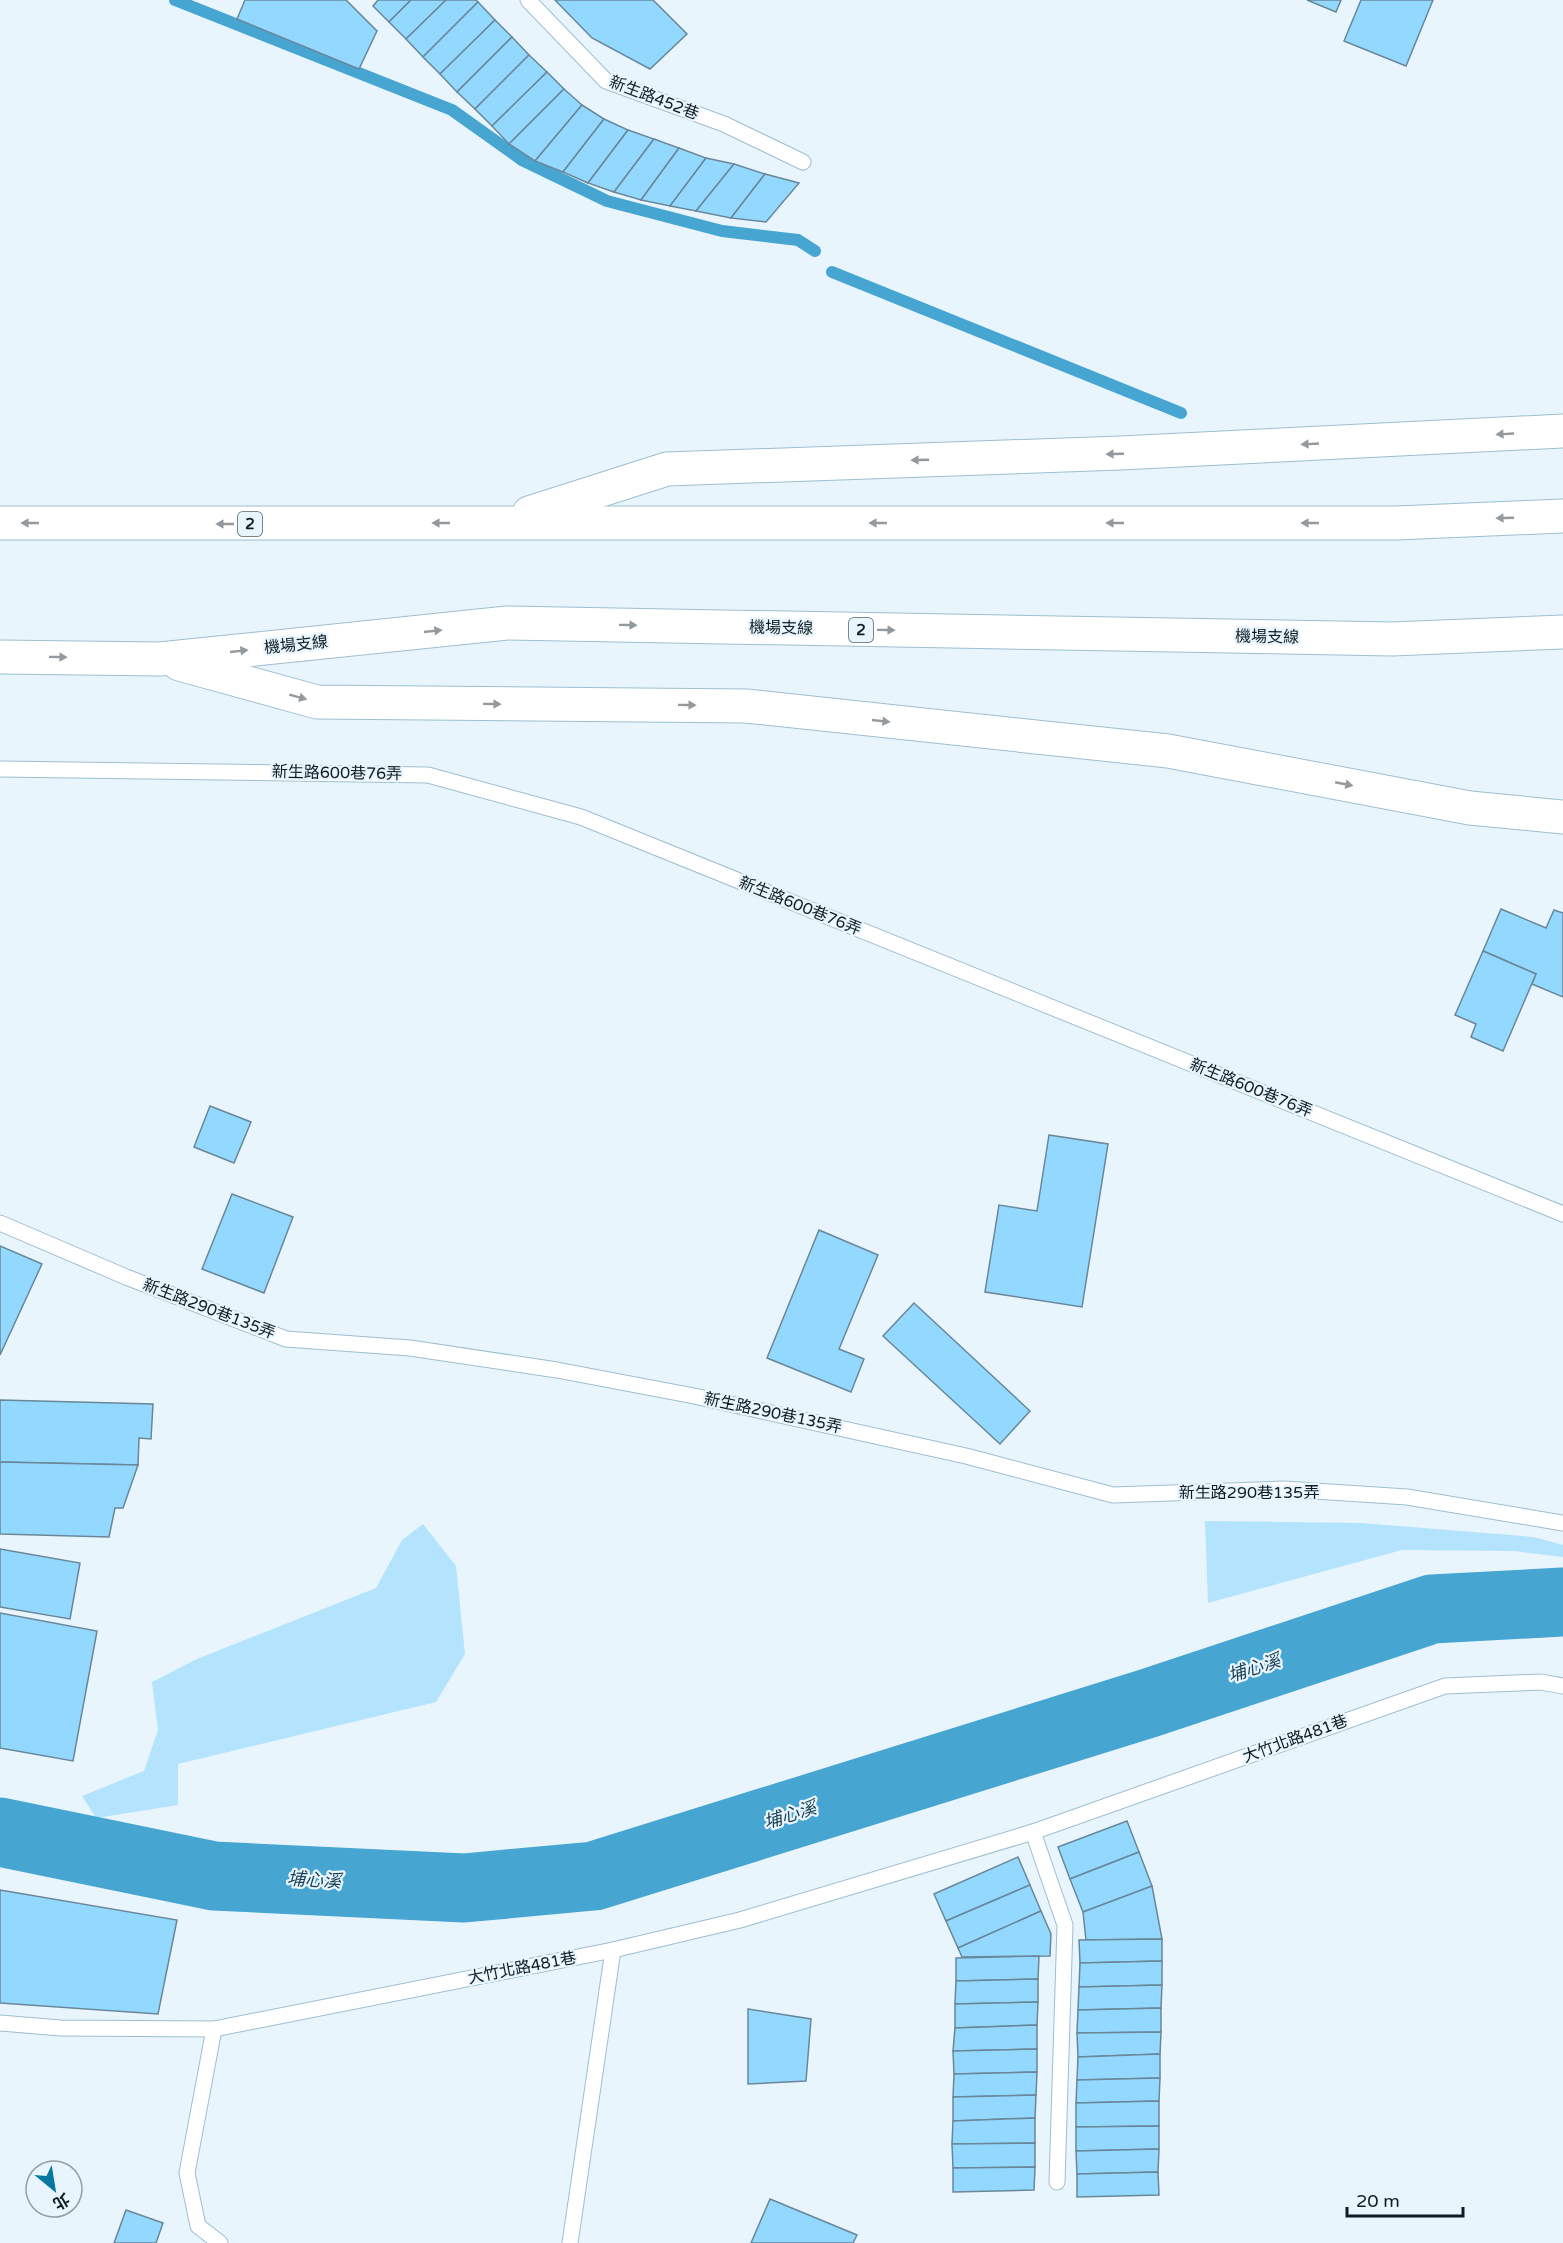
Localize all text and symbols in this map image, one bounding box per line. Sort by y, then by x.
street label: 新生路452巷 [606,72,702,124]
one-way arrow [1495,429,1514,438]
one-way arrow [1300,439,1319,448]
one-way arrow [1106,449,1125,458]
one-way arrow [911,455,930,465]
road number: 2 [238,512,262,536]
one-way arrow [1495,514,1514,523]
one-way arrow [20,518,39,528]
one-way arrow [431,518,450,528]
one-way arrow [868,518,887,528]
one-way arrow [1105,518,1124,528]
one-way arrow [1300,518,1319,528]
one-way arrow [215,519,234,529]
street label: 機場支線 [749,617,813,639]
road number: 2 [849,618,873,642]
one-way arrow [618,621,637,630]
one-way arrow [876,625,895,635]
one-way arrow [424,626,443,636]
street label: 機場支線 [1235,626,1299,648]
street label: 機場支線 [263,632,329,658]
one-way arrow [230,646,249,656]
one-way arrow [49,653,68,662]
one-way arrow [289,692,307,702]
one-way arrow [483,699,502,708]
one-way arrow [678,701,697,710]
one-way arrow [872,716,891,726]
street label: 新生路600巷76弄 [272,762,402,784]
one-way arrow [1335,780,1354,789]
street label: 新生路600巷76弄 [736,872,864,940]
street label: 新生路600巷76弄 [1187,1054,1315,1122]
street label: 新生路290巷135弄 [140,1275,278,1343]
street label: 新生路290巷135弄 [702,1389,844,1437]
street label: 新生路290巷135弄 [1179,1483,1319,1503]
water label: 埔心溪 [1225,1648,1286,1687]
street label: 大竹北路481巷 [1240,1711,1350,1767]
water label: 埔心溪 [761,1796,822,1833]
water label: 埔心溪 [286,1868,345,1893]
street label: 大竹北路481巷 [466,1948,578,1988]
north arrow [24,2159,84,2219]
scale bar [1347,2180,1462,2218]
text: 北 [49,2188,73,2214]
text: 20 m [1356,2190,1400,2212]

